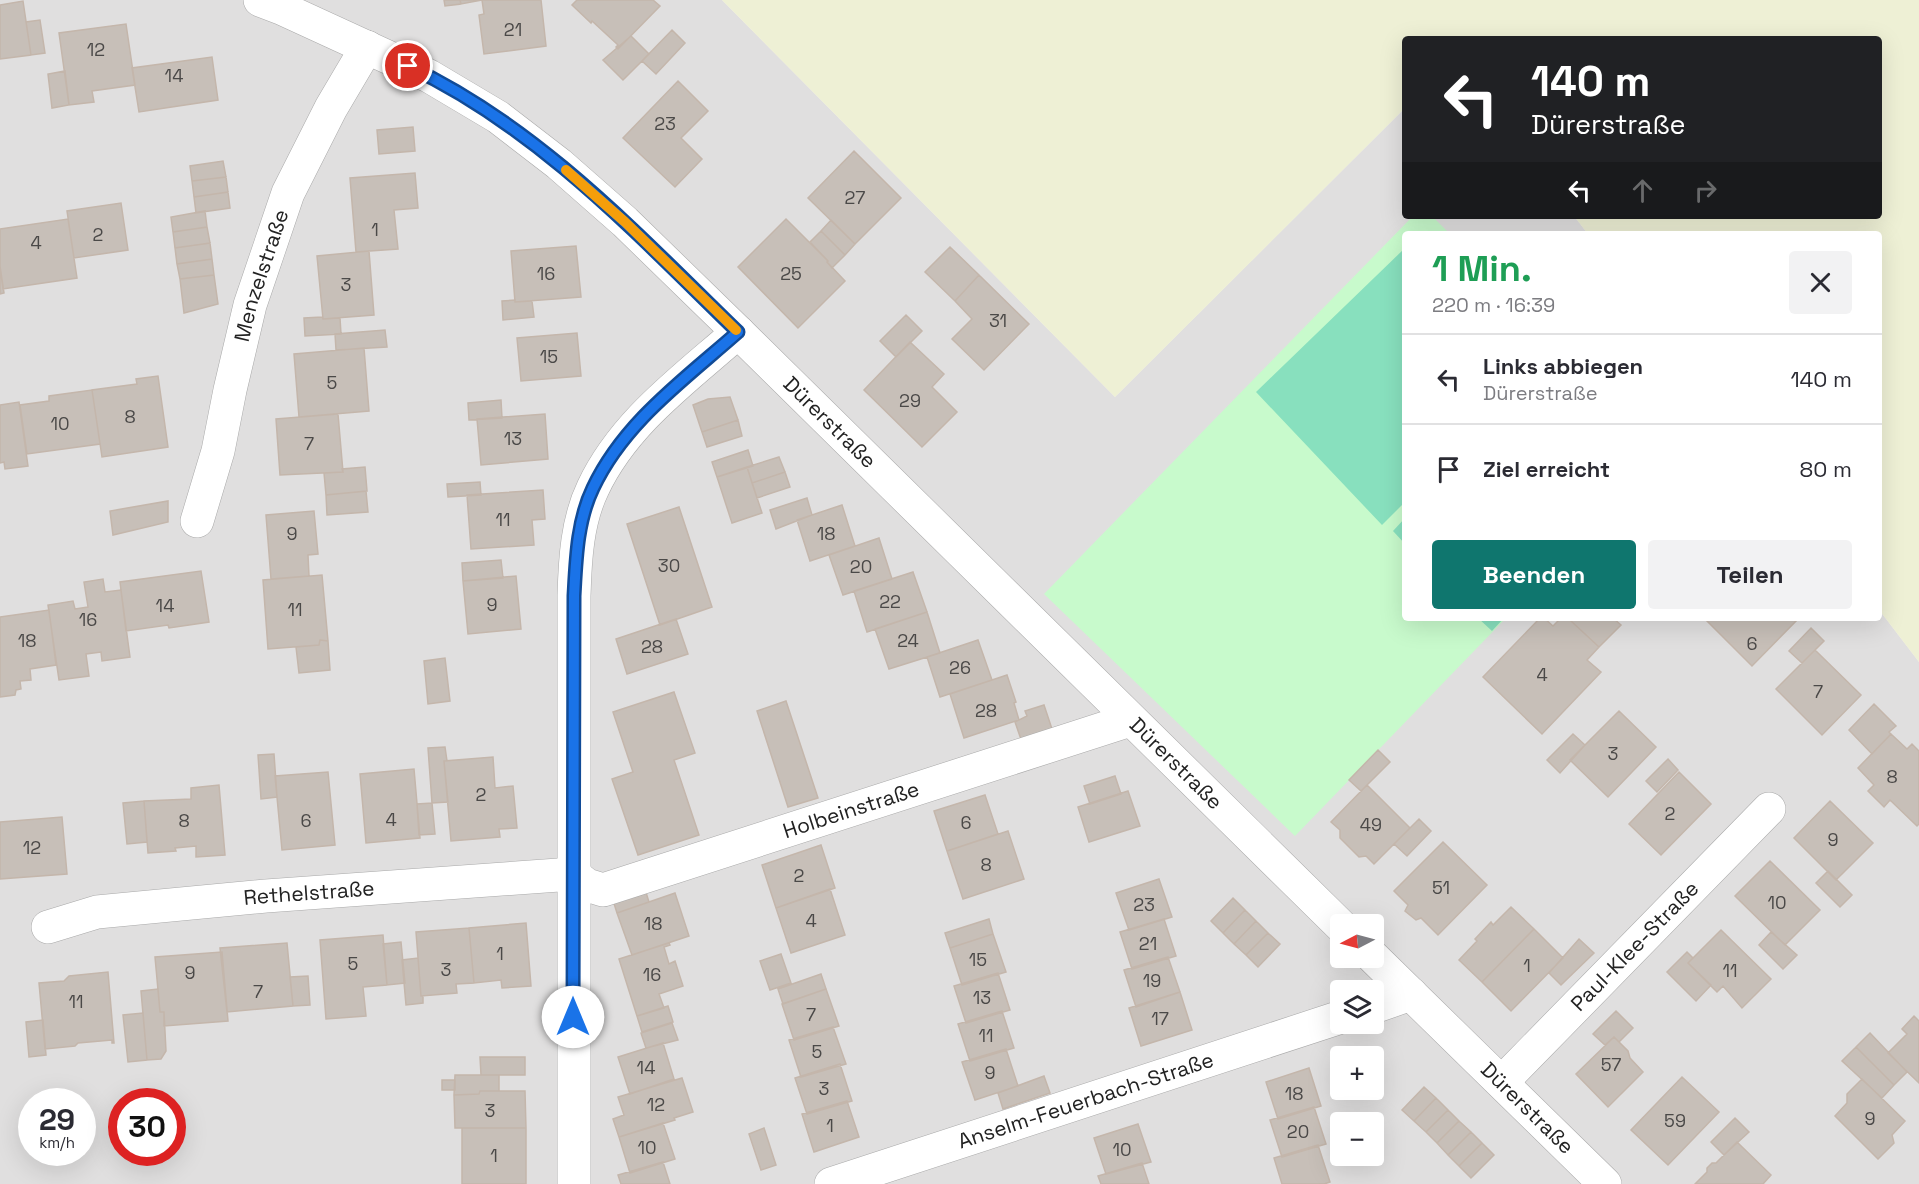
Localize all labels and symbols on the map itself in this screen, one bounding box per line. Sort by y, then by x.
house number: 21 [504,18,522,41]
house number: 12 [87,38,105,61]
pin [382,40,433,91]
house number: 14 [165,64,183,87]
house number: 23 [654,112,676,135]
house number: 27 [845,186,865,209]
street label: Menzelstraße [228,206,294,344]
house number: 1 [371,218,379,241]
house number: 2 [93,223,103,246]
house number: 4 [30,231,42,254]
house number: 16 [537,262,555,285]
house number: 25 [780,262,802,285]
house number: 3 [341,273,351,296]
house number: 31 [989,309,1007,332]
house number: 15 [540,345,558,368]
street label: Dürerstraße [778,370,882,474]
house number: 5 [327,371,337,394]
house number: 29 [899,389,921,412]
house number: 8 [124,405,136,428]
house number: 10 [50,412,70,435]
house number: 13 [504,427,522,450]
house number: 7 [304,432,314,455]
house number: 11 [495,508,511,531]
house number: 9 [286,522,298,545]
house number: 18 [817,522,835,545]
house number: 30 [658,554,680,577]
house number: 20 [850,555,872,578]
house number: 22 [879,590,901,613]
house number: 9 [486,593,498,616]
house number: 14 [156,594,174,617]
house number: 11 [287,598,303,621]
house number: 16 [79,608,97,631]
house number: 18 [18,629,36,652]
house number: 24 [897,629,919,652]
house number: 6 [1746,632,1758,655]
house number: 28 [641,635,663,658]
house number: 26 [949,656,971,679]
house number: 4 [1536,663,1548,686]
house number: 7 [1813,680,1823,703]
house number: 28 [975,699,997,722]
street label: Dürerstraße [1124,711,1229,815]
house number: 3 [1608,742,1618,765]
house number: 8 [1886,765,1898,788]
street label: Holbeinstraße [779,775,922,844]
house number: 2 [476,783,486,806]
house number: 2 [1665,802,1675,825]
house number: 4 [385,808,397,831]
house number: 8 [178,809,190,832]
house number: 6 [300,809,312,832]
house number: 6 [960,811,972,834]
house number: 49 [1360,813,1382,836]
house number: 9 [1827,828,1839,851]
house number: 12 [23,836,41,859]
house number: 8 [980,853,992,876]
house number: 2 [794,864,804,887]
street label: Rethelstraße [242,874,375,911]
street label: Paul-Klee-Straße [1565,875,1704,1017]
house number: 51 [1432,876,1450,899]
house number: 10 [1767,891,1787,914]
house number: 23 [1133,893,1155,916]
house number: 4 [805,909,817,932]
house number: 18 [644,912,662,935]
north arrow [1330,914,1384,968]
house number: 21 [1139,932,1157,955]
house number: 1 [496,942,504,965]
house number: 15 [969,948,987,971]
house number: 5 [348,952,358,975]
house number: 1 [1523,954,1531,977]
house number: 3 [441,958,451,981]
house number: 11 [1722,959,1738,982]
house number: 9 [184,961,196,984]
house number: 16 [643,963,661,986]
house number: 19 [1143,969,1161,992]
house number: 7 [253,980,263,1003]
position arrow [541,985,605,1049]
house number: 13 [973,986,991,1009]
house number: 11 [68,990,84,1013]
house number: 7 [806,1003,816,1026]
house number: 17 [1151,1007,1169,1030]
house number: 11 [978,1024,994,1047]
house number: 5 [812,1040,822,1063]
street label: Anselm-Feuerbach-Straße [954,1046,1217,1155]
house number: 57 [1601,1053,1621,1076]
house number: 14 [637,1056,655,1079]
street label: Dürerstraße [1475,1056,1580,1159]
house number: 9 [984,1061,996,1084]
house number: 3 [819,1077,829,1100]
house number: 18 [1285,1082,1303,1105]
speed limit sign: 30 [108,1088,186,1166]
house number: 12 [647,1093,665,1116]
house number: 3 [485,1099,495,1122]
house number: 9 [1864,1107,1876,1130]
house number: 59 [1664,1109,1686,1132]
house number: 1 [826,1114,834,1137]
house number: 20 [1287,1120,1309,1143]
house number: 10 [637,1136,657,1159]
house number: 10 [1112,1138,1132,1161]
house number: 1 [490,1144,498,1167]

